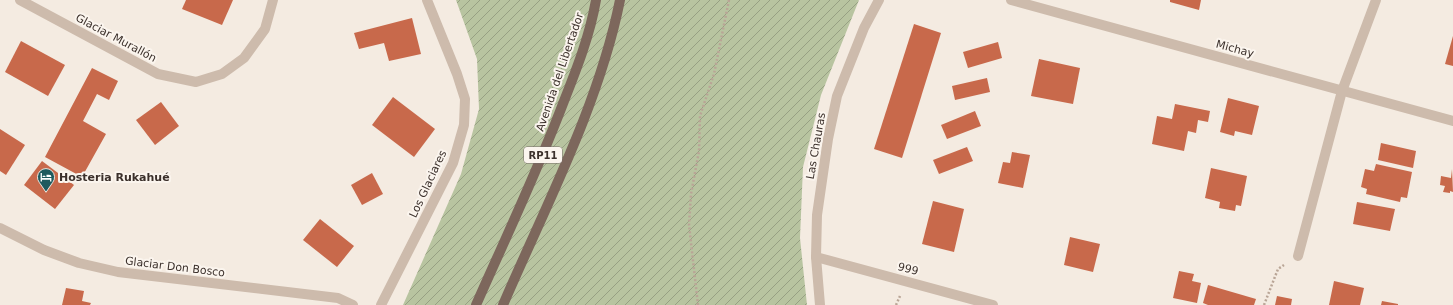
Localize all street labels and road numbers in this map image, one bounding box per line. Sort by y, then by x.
street label: Glaciar Murallón [73,11,159,65]
street label: Avenida del Libertador [534,11,587,133]
street label: Michay [1215,38,1256,60]
street label: Las Chauras [804,111,828,180]
road number: RP11 [524,147,562,163]
street label: Los Glaciares [407,148,449,220]
street label: Glaciar Don Bosco [124,254,226,280]
street label: 999 [896,260,920,278]

